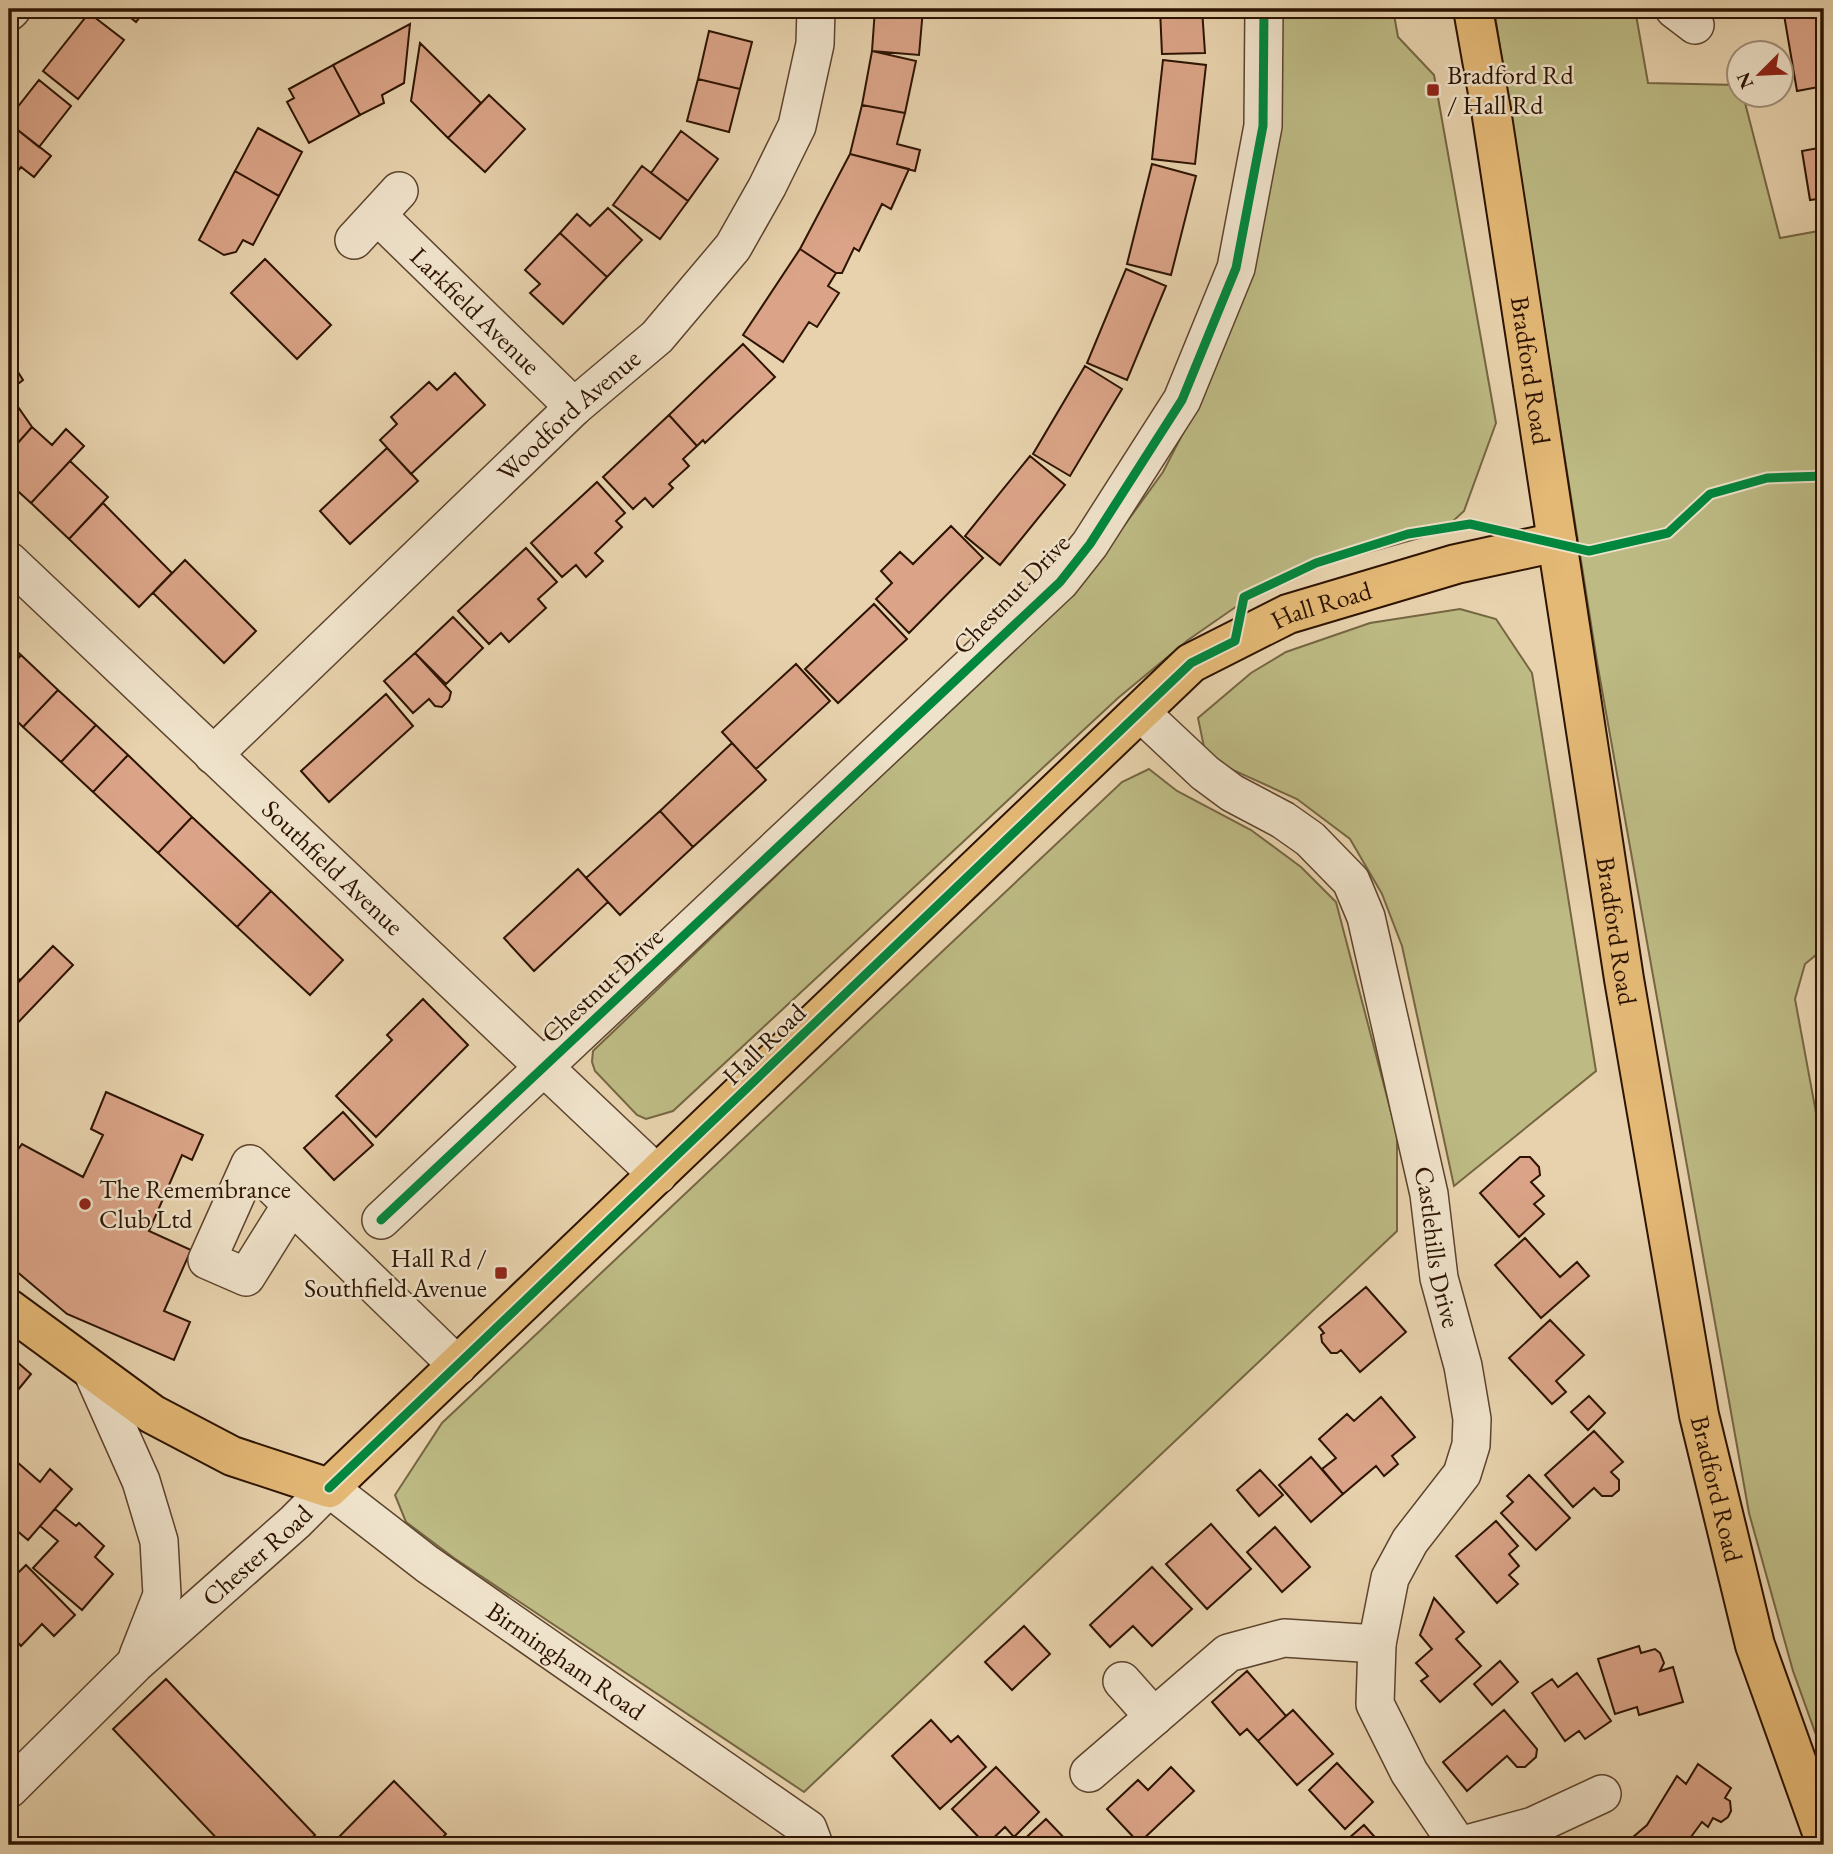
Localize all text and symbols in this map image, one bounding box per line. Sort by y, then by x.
north arrow [1724,38,1794,108]
place label: Bradford Rd / Hall Rd [1447,58,1575,122]
text: N [1730,68,1759,93]
marker: Bradford Rd / Hall Rd [1425,82,1441,98]
street label: Larkfield Avenue [403,240,548,382]
street label: Bradford Road [1503,294,1559,448]
street label: Woodford Avenue [490,341,647,489]
street label: Chestnut Drive [945,526,1077,662]
street label: Hall Road [1265,573,1376,637]
street label: Southfield Avenue [255,792,411,943]
street label: Bradford Road [1589,854,1645,1008]
street label: Chestnut Drive [534,920,670,1050]
street label: Hall Road [715,995,814,1092]
street label: Castlehills Drive [1406,1163,1469,1331]
place label: The Remembrance Club Ltd [99,1172,291,1236]
marker: The Remembrance Club Ltd [77,1196,93,1212]
place label: Hall Rd / Southfield Avenue [304,1241,487,1305]
marker: Hall Rd / Southfield Avenue [493,1265,509,1281]
street label: Bradford Road [1683,1412,1751,1566]
street label: Chester Road [195,1497,320,1614]
street label: Birmingham Road [480,1594,653,1728]

